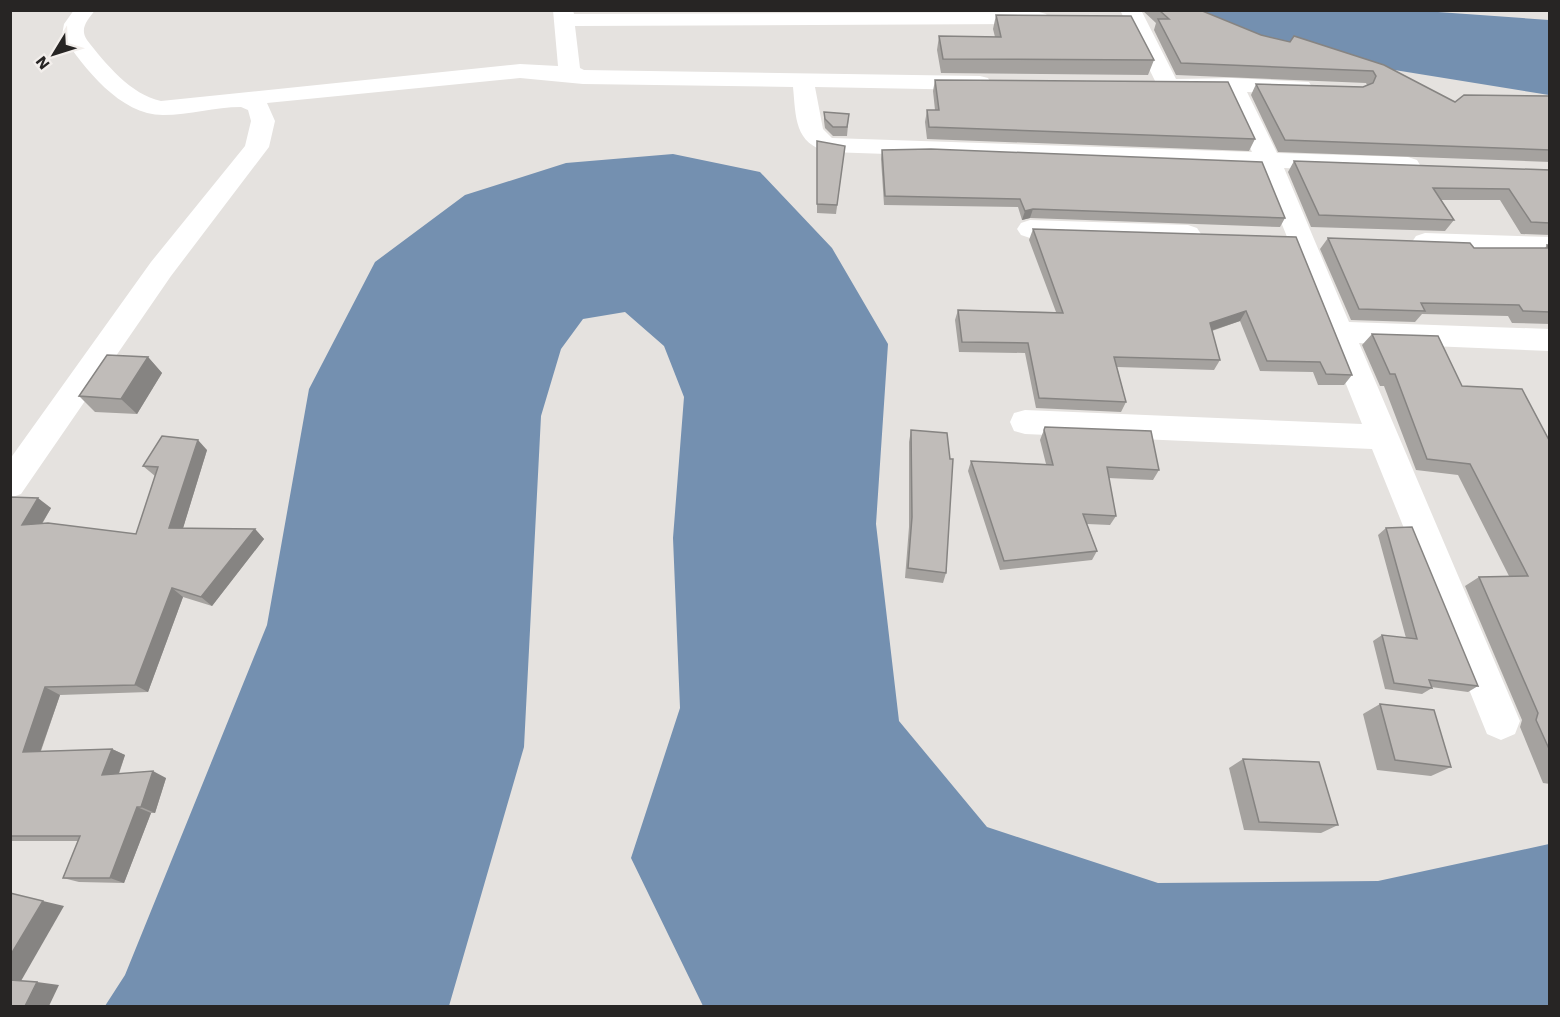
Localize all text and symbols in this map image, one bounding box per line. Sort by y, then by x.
north arrow [24,24,84,84]
text: N [31,52,54,73]

